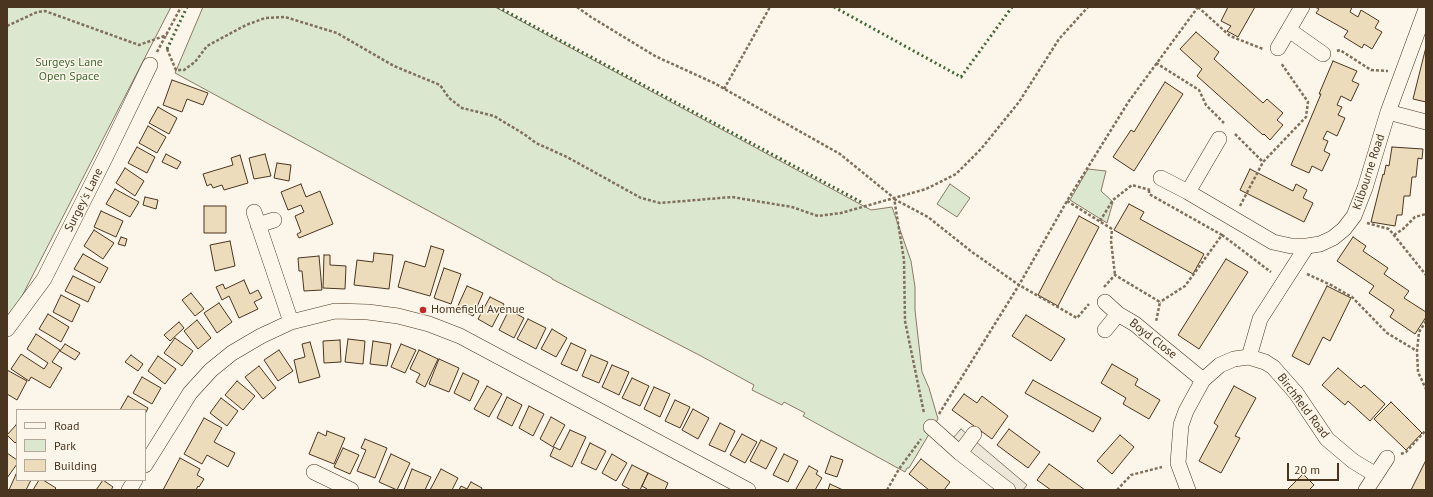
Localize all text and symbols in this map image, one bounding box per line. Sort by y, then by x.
park label: Surgeys Lane Open Space [35,56,103,84]
street label: Kilbourne Road [1350,132,1388,212]
street label: Surgey's Lane [62,166,106,234]
place label: Homefield Avenue [431,303,525,317]
marker: Homefield Avenue [418,305,428,315]
street label: Boyd Close [1126,316,1180,362]
street label: Birchfield Road [1274,371,1332,441]
legend [16,409,146,481]
text: Road [54,418,79,433]
text: Park [54,438,76,453]
scale bar [1289,455,1341,481]
text: Building [54,458,97,473]
text: 20 m [1294,462,1320,477]

